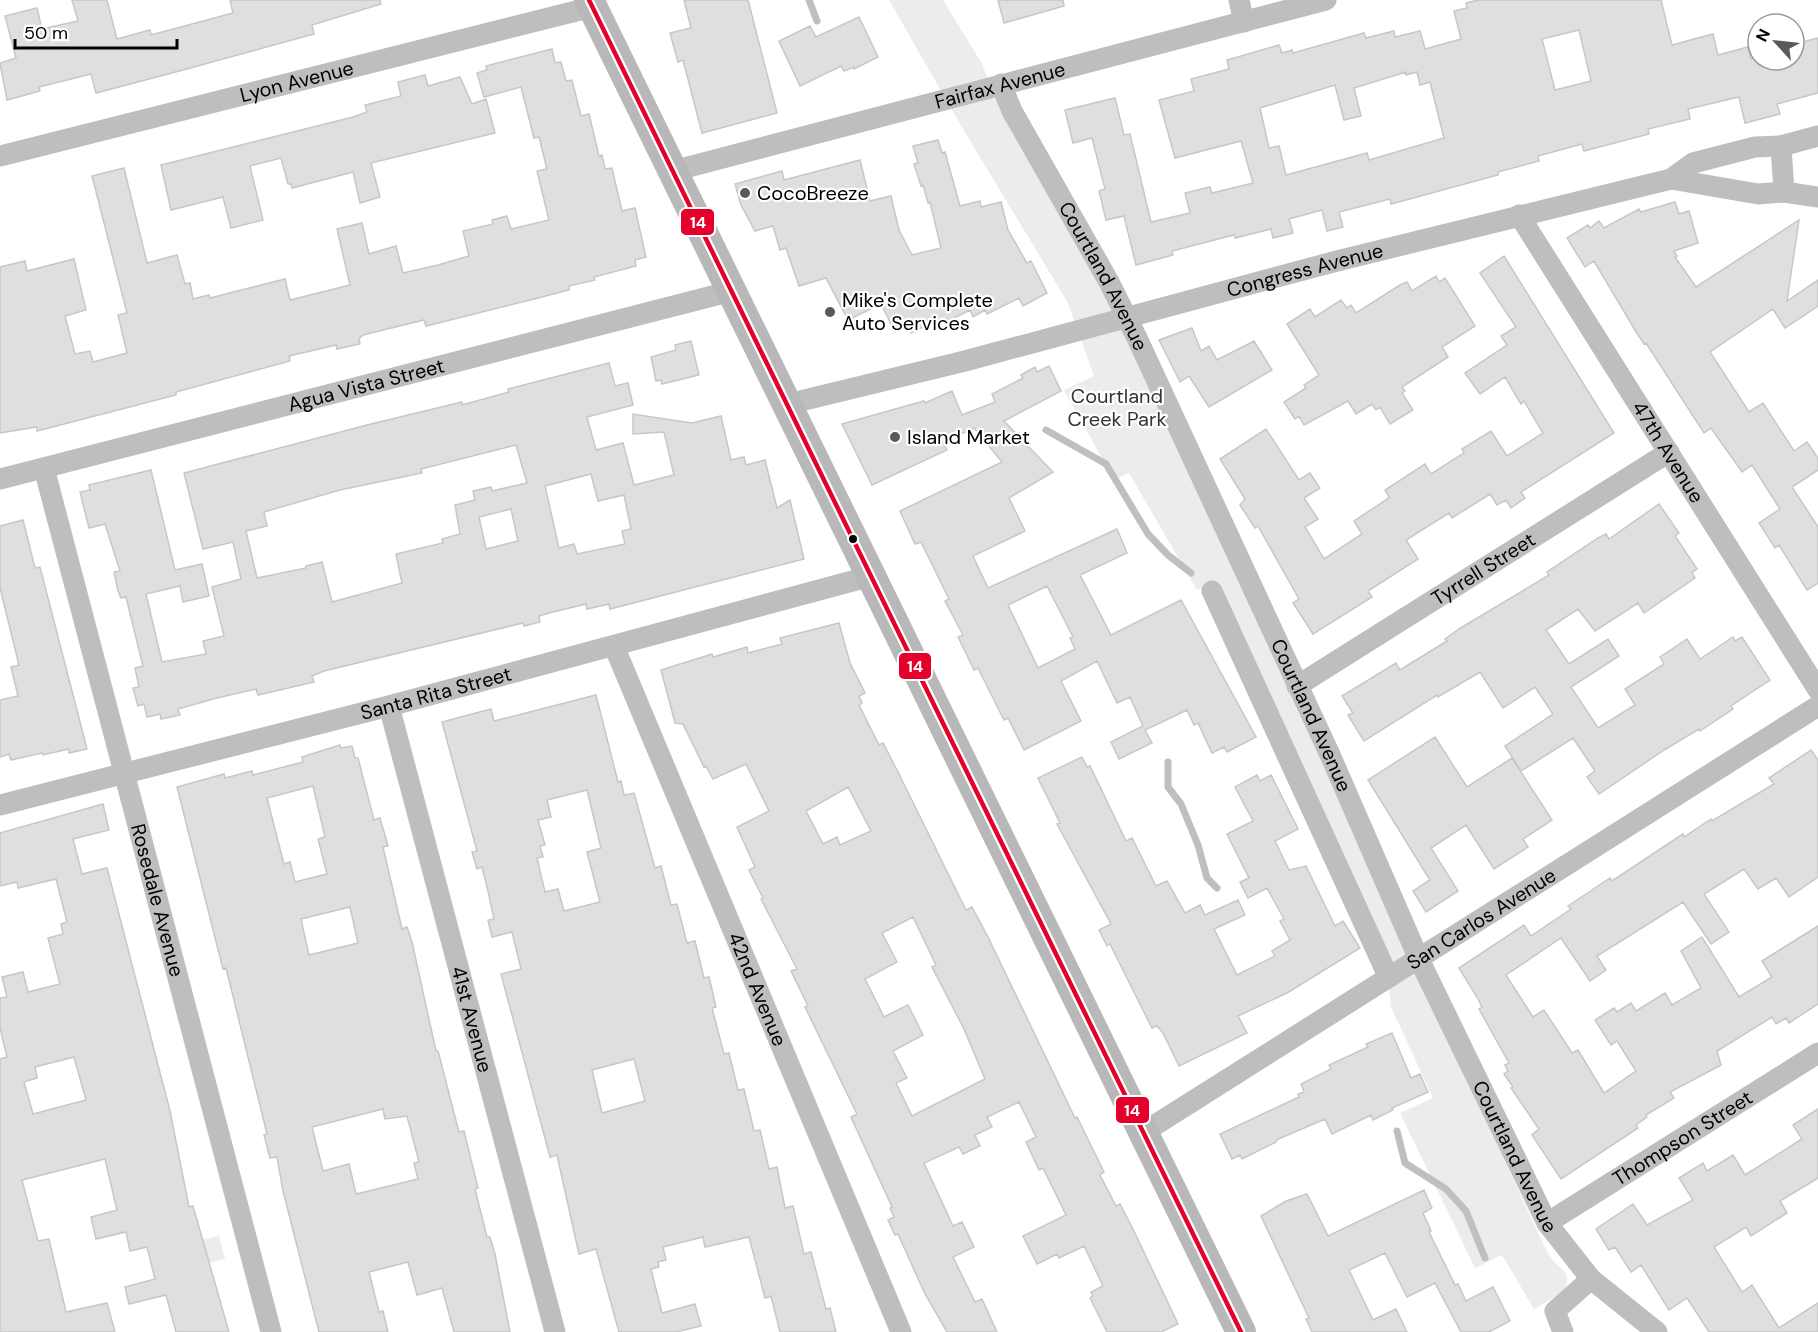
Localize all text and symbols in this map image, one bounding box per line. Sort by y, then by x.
scale bar [15,12,177,50]
north arrow [1746,12,1806,72]
text: 50 m [24,21,68,45]
text: N [1751,25,1775,45]
street label: Lyon Avenue [237,55,356,108]
street label: Fairfax Avenue [932,56,1068,115]
place label: CocoBreeze [757,180,869,206]
marker: CocoBreeze [738,186,752,200]
street label: Courtland Avenue [1053,197,1154,355]
line badge: 14 [680,208,715,236]
text: 14 [690,212,706,233]
street label: Congress Avenue [1224,237,1386,303]
place label: Mike's Complete Auto Services [842,287,993,336]
marker: Mike's Complete Auto Services [823,305,837,319]
street label: Agua Vista Street [285,352,447,418]
park label: Courtland Creek Park [1068,383,1166,432]
street label: 47th Avenue [1626,396,1710,508]
place label: Island Market [907,424,1030,450]
marker: Island Market [888,430,902,444]
street label: Tyrrell Street [1426,526,1540,611]
unlabelled marker [847,533,859,545]
street label: Courtland Avenue [1265,635,1358,796]
line badge: 14 [898,652,932,680]
text: 14 [907,656,923,677]
street label: Santa Rita Street [358,660,515,726]
street label: Rosedale Avenue [125,821,190,980]
street label: San Carlos Avenue [1402,862,1561,976]
street label: 42nd Avenue [722,928,793,1050]
street label: 41st Avenue [445,963,499,1075]
street label: Courtland Avenue [1467,1076,1563,1238]
street label: Thompson Street [1608,1084,1758,1192]
line badge: 14 [1115,1096,1150,1124]
text: 14 [1124,1100,1140,1121]

